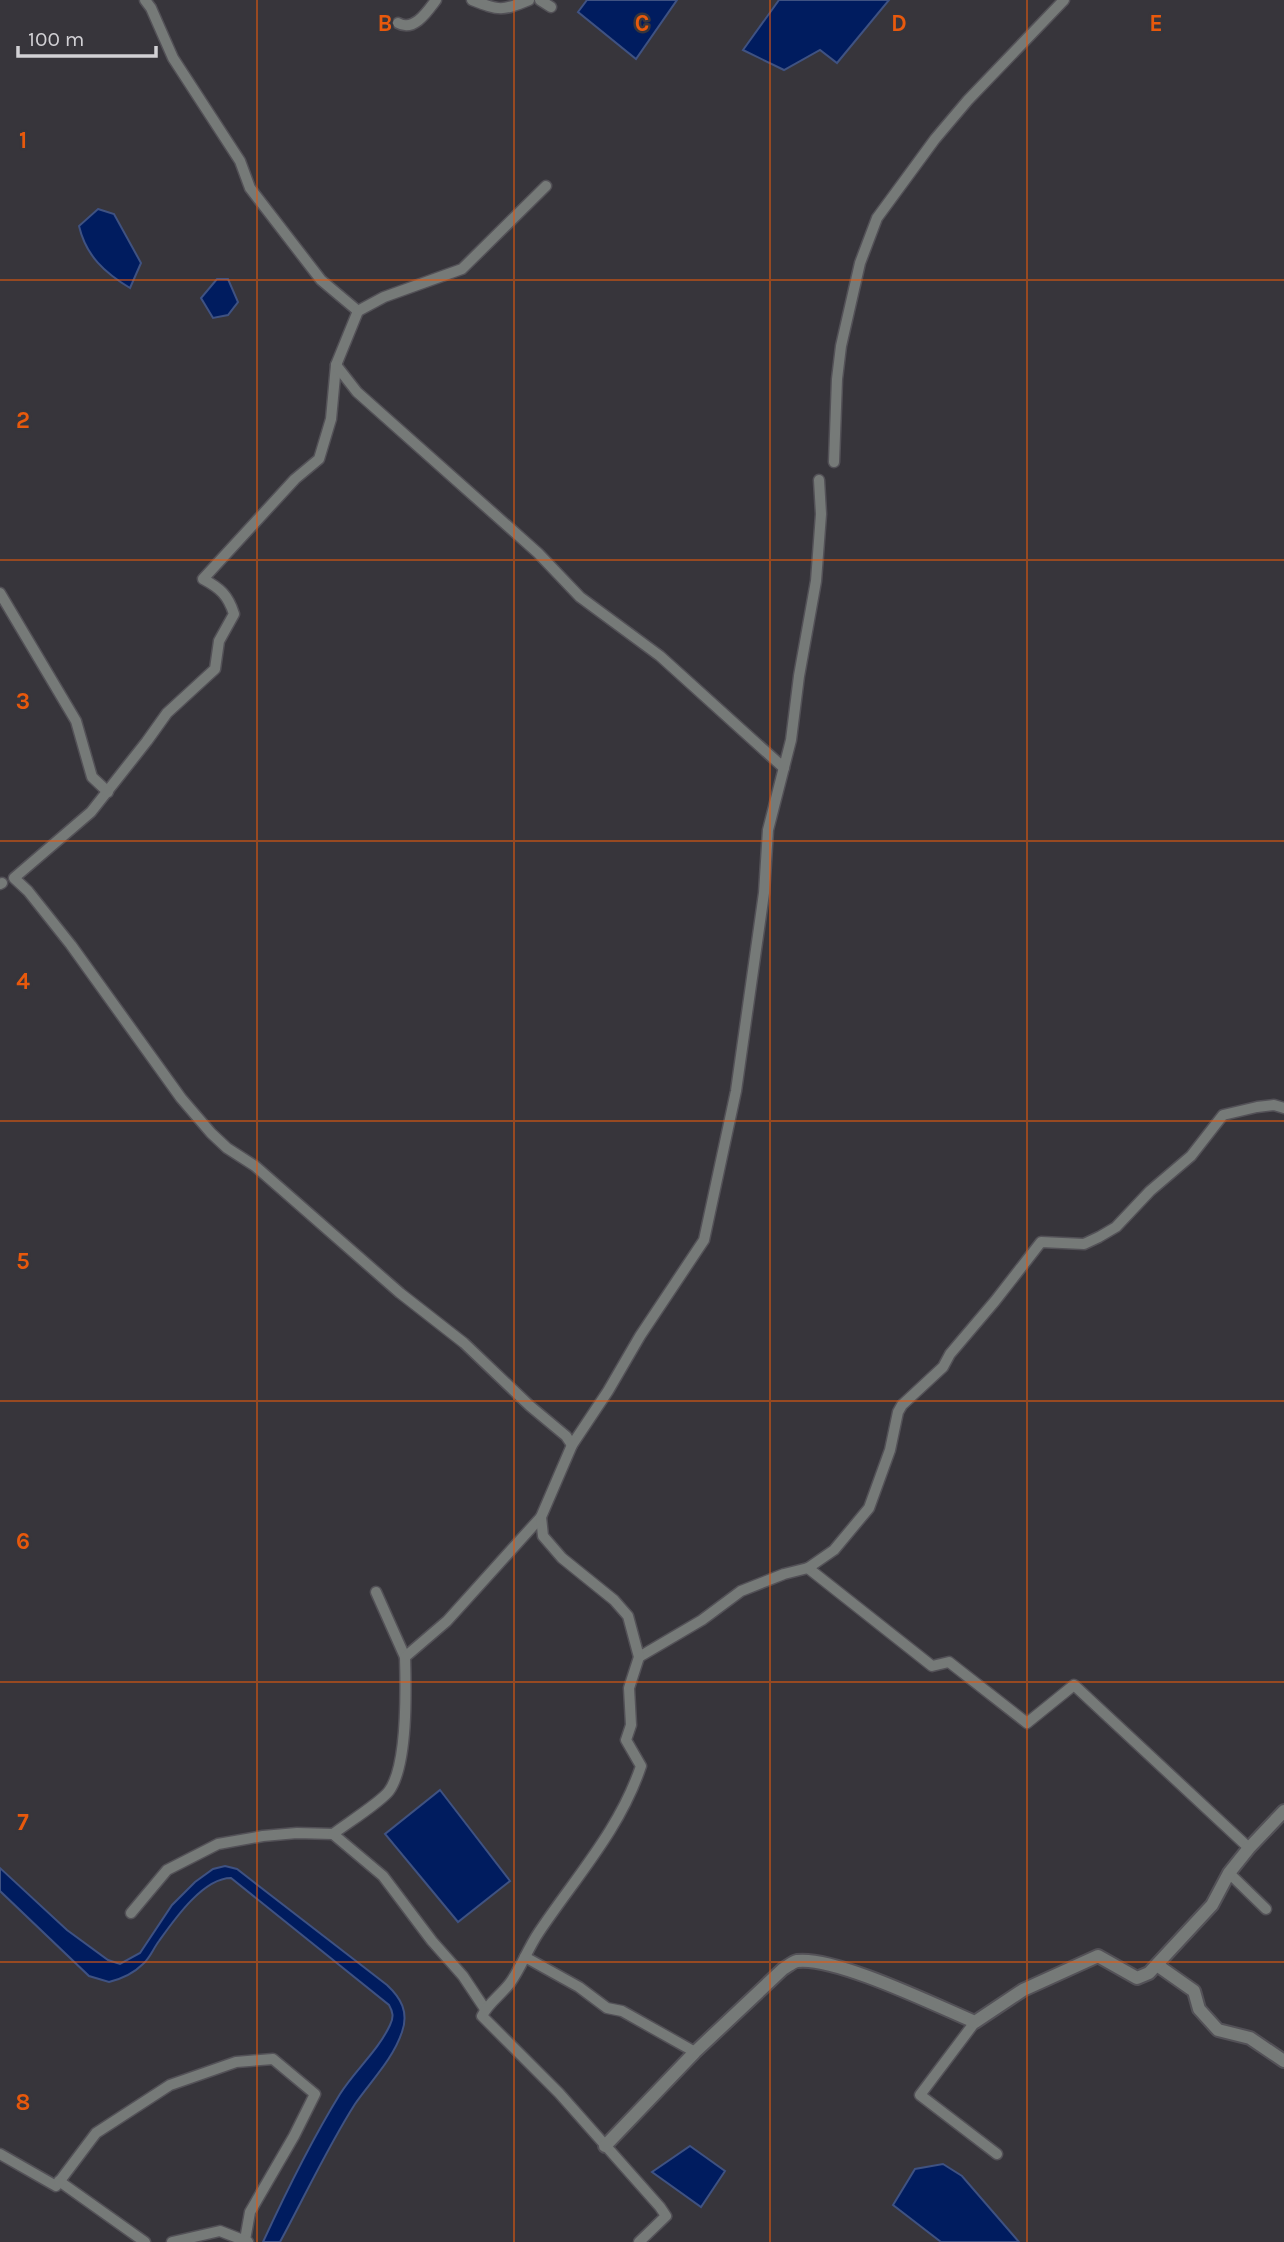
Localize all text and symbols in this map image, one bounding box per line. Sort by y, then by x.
text: B [378,10,392,37]
text: C [635,10,649,37]
text: D [891,10,907,37]
text: E [1149,10,1163,37]
scale bar [18,14,156,58]
text: 100 m [28,27,85,51]
text: 1 [19,127,27,154]
text: 2 [16,407,30,434]
text: 3 [16,688,30,715]
text: 4 [16,968,30,995]
text: 5 [16,1248,30,1275]
text: 6 [16,1528,30,1555]
text: 7 [17,1809,29,1836]
text: 8 [16,2089,30,2116]

